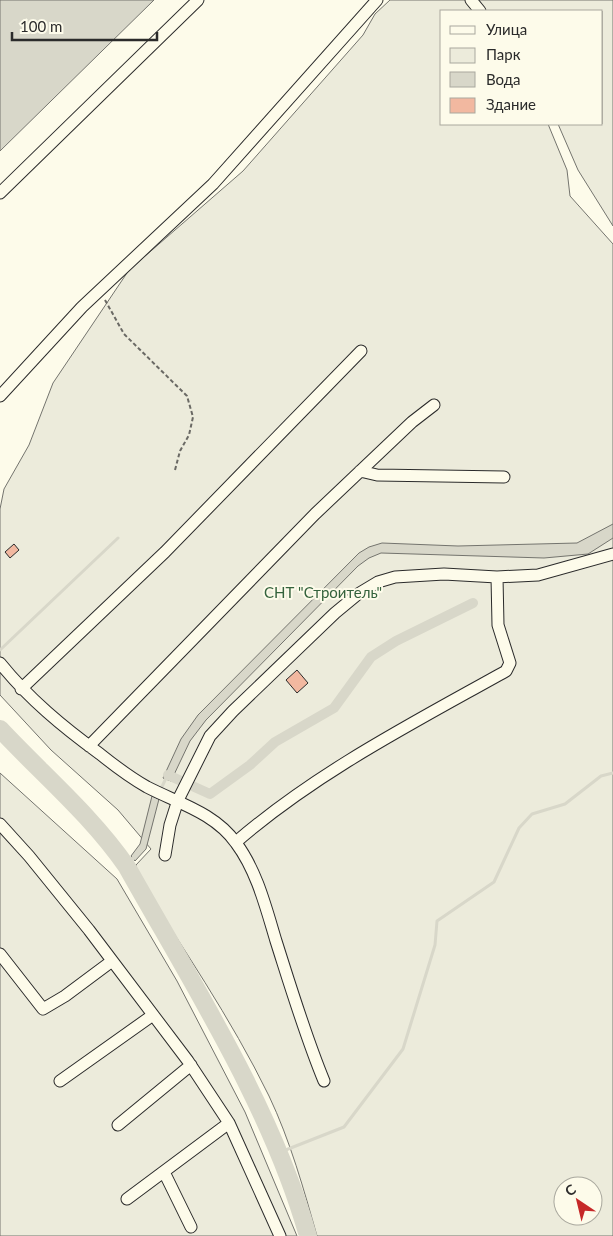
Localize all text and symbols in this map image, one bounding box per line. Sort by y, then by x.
scale bar [12,10,158,42]
legend [440,10,603,125]
text: 100 m [20,17,62,35]
text: Улица [486,20,527,38]
text: Парк [486,45,521,63]
text: Вода [486,70,521,88]
text: Здание [486,95,536,113]
park label: СНТ "Строитель" [264,583,382,601]
north arrow [553,1176,603,1226]
text: С [562,1180,580,1200]

